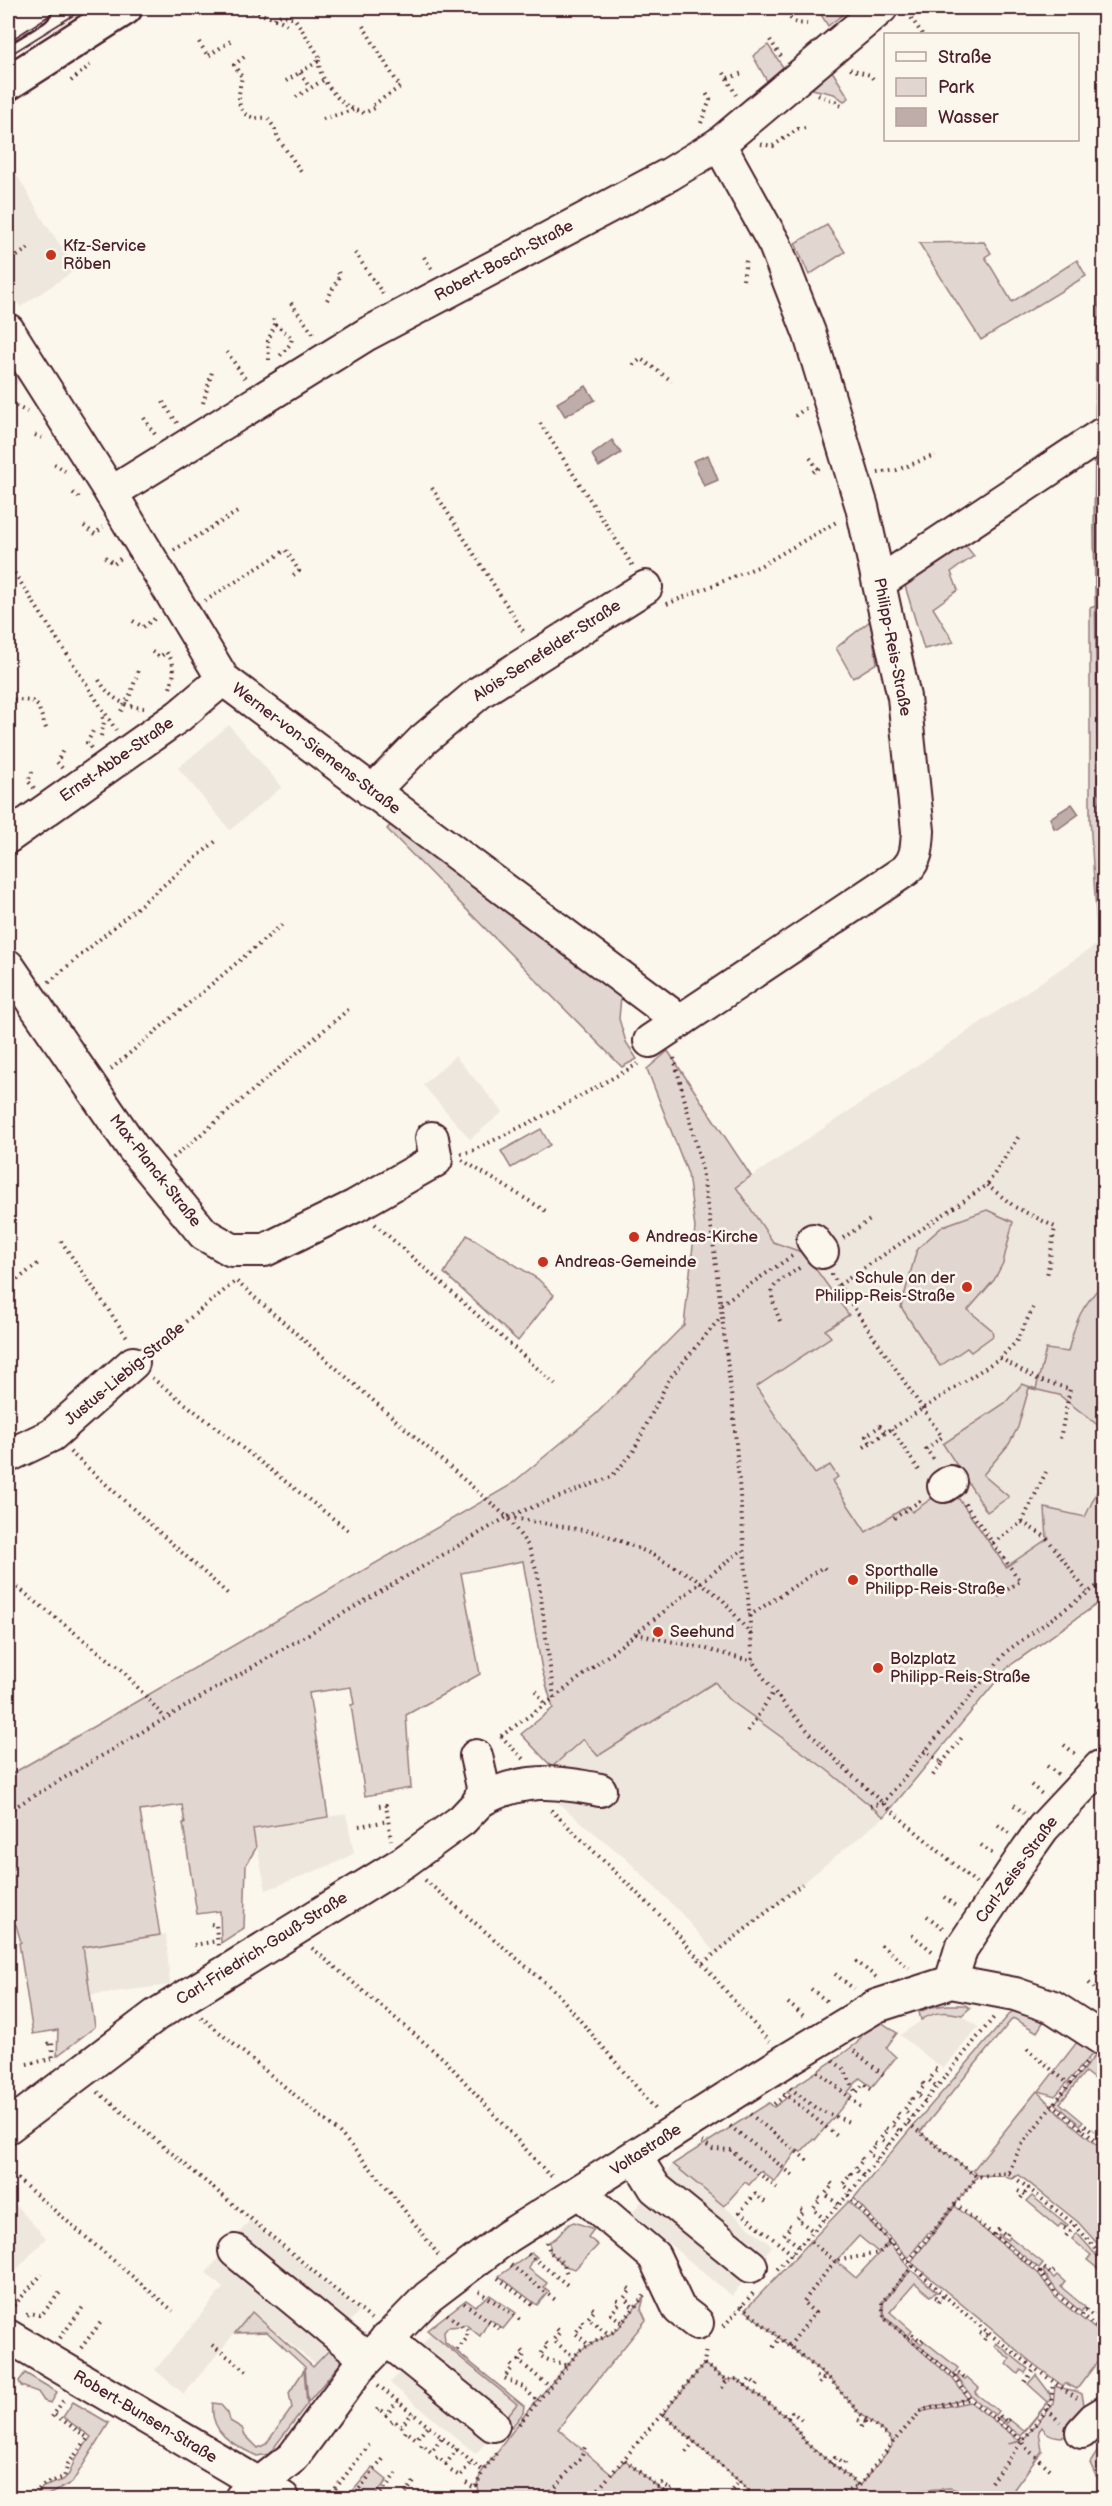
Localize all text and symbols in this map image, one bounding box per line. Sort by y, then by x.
legend [884,33,1079,141]
text: Straße [938,47,992,68]
text: Park [938,77,974,98]
text: Wasser [938,107,999,128]
street label: Robert-Bosch-Straße [431,216,577,306]
place label: Kfz-Service Röben [63,237,146,274]
marker: Kfz-Service Röben [44,248,58,262]
street label: Philipp-Reis-Straße [869,576,915,718]
street label: Alois-Senefelder-Straße [470,596,625,706]
street label: Werner-von-Siemens-Straße [228,679,404,819]
street label: Ernst-Abbe-Straße [56,713,178,806]
street label: Max-Planck-Straße [105,1111,205,1231]
place label: Andreas-Kirche [646,1228,759,1247]
marker: Andreas-Kirche [627,1230,641,1244]
place label: Andreas-Gemeinde [555,1253,697,1272]
marker: Andreas-Gemeinde [536,1255,550,1269]
place label: Schule an der Philipp-Reis-Straße [815,1269,956,1306]
marker: Schule an der Philipp-Reis-Straße [960,1280,974,1294]
street label: Justus-Liebig-Straße [61,1318,189,1430]
place label: Sporthalle Philipp-Reis-Straße [865,1562,1006,1599]
marker: Sporthalle Philipp-Reis-Straße [846,1573,860,1587]
place label: Seehund [670,1623,735,1642]
marker: Seehund [651,1625,665,1639]
place label: Bolzplatz Philipp-Reis-Straße [890,1650,1031,1687]
marker: Bolzplatz Philipp-Reis-Straße [871,1661,885,1675]
street label: Carl-Zeiss-Straße [972,1813,1062,1927]
street label: Carl-Friedrich-Gauß-Straße [173,1888,352,2010]
street label: Voltastraße [607,2120,685,2180]
street label: Robert-Bunsen-Straße [70,2367,221,2468]

